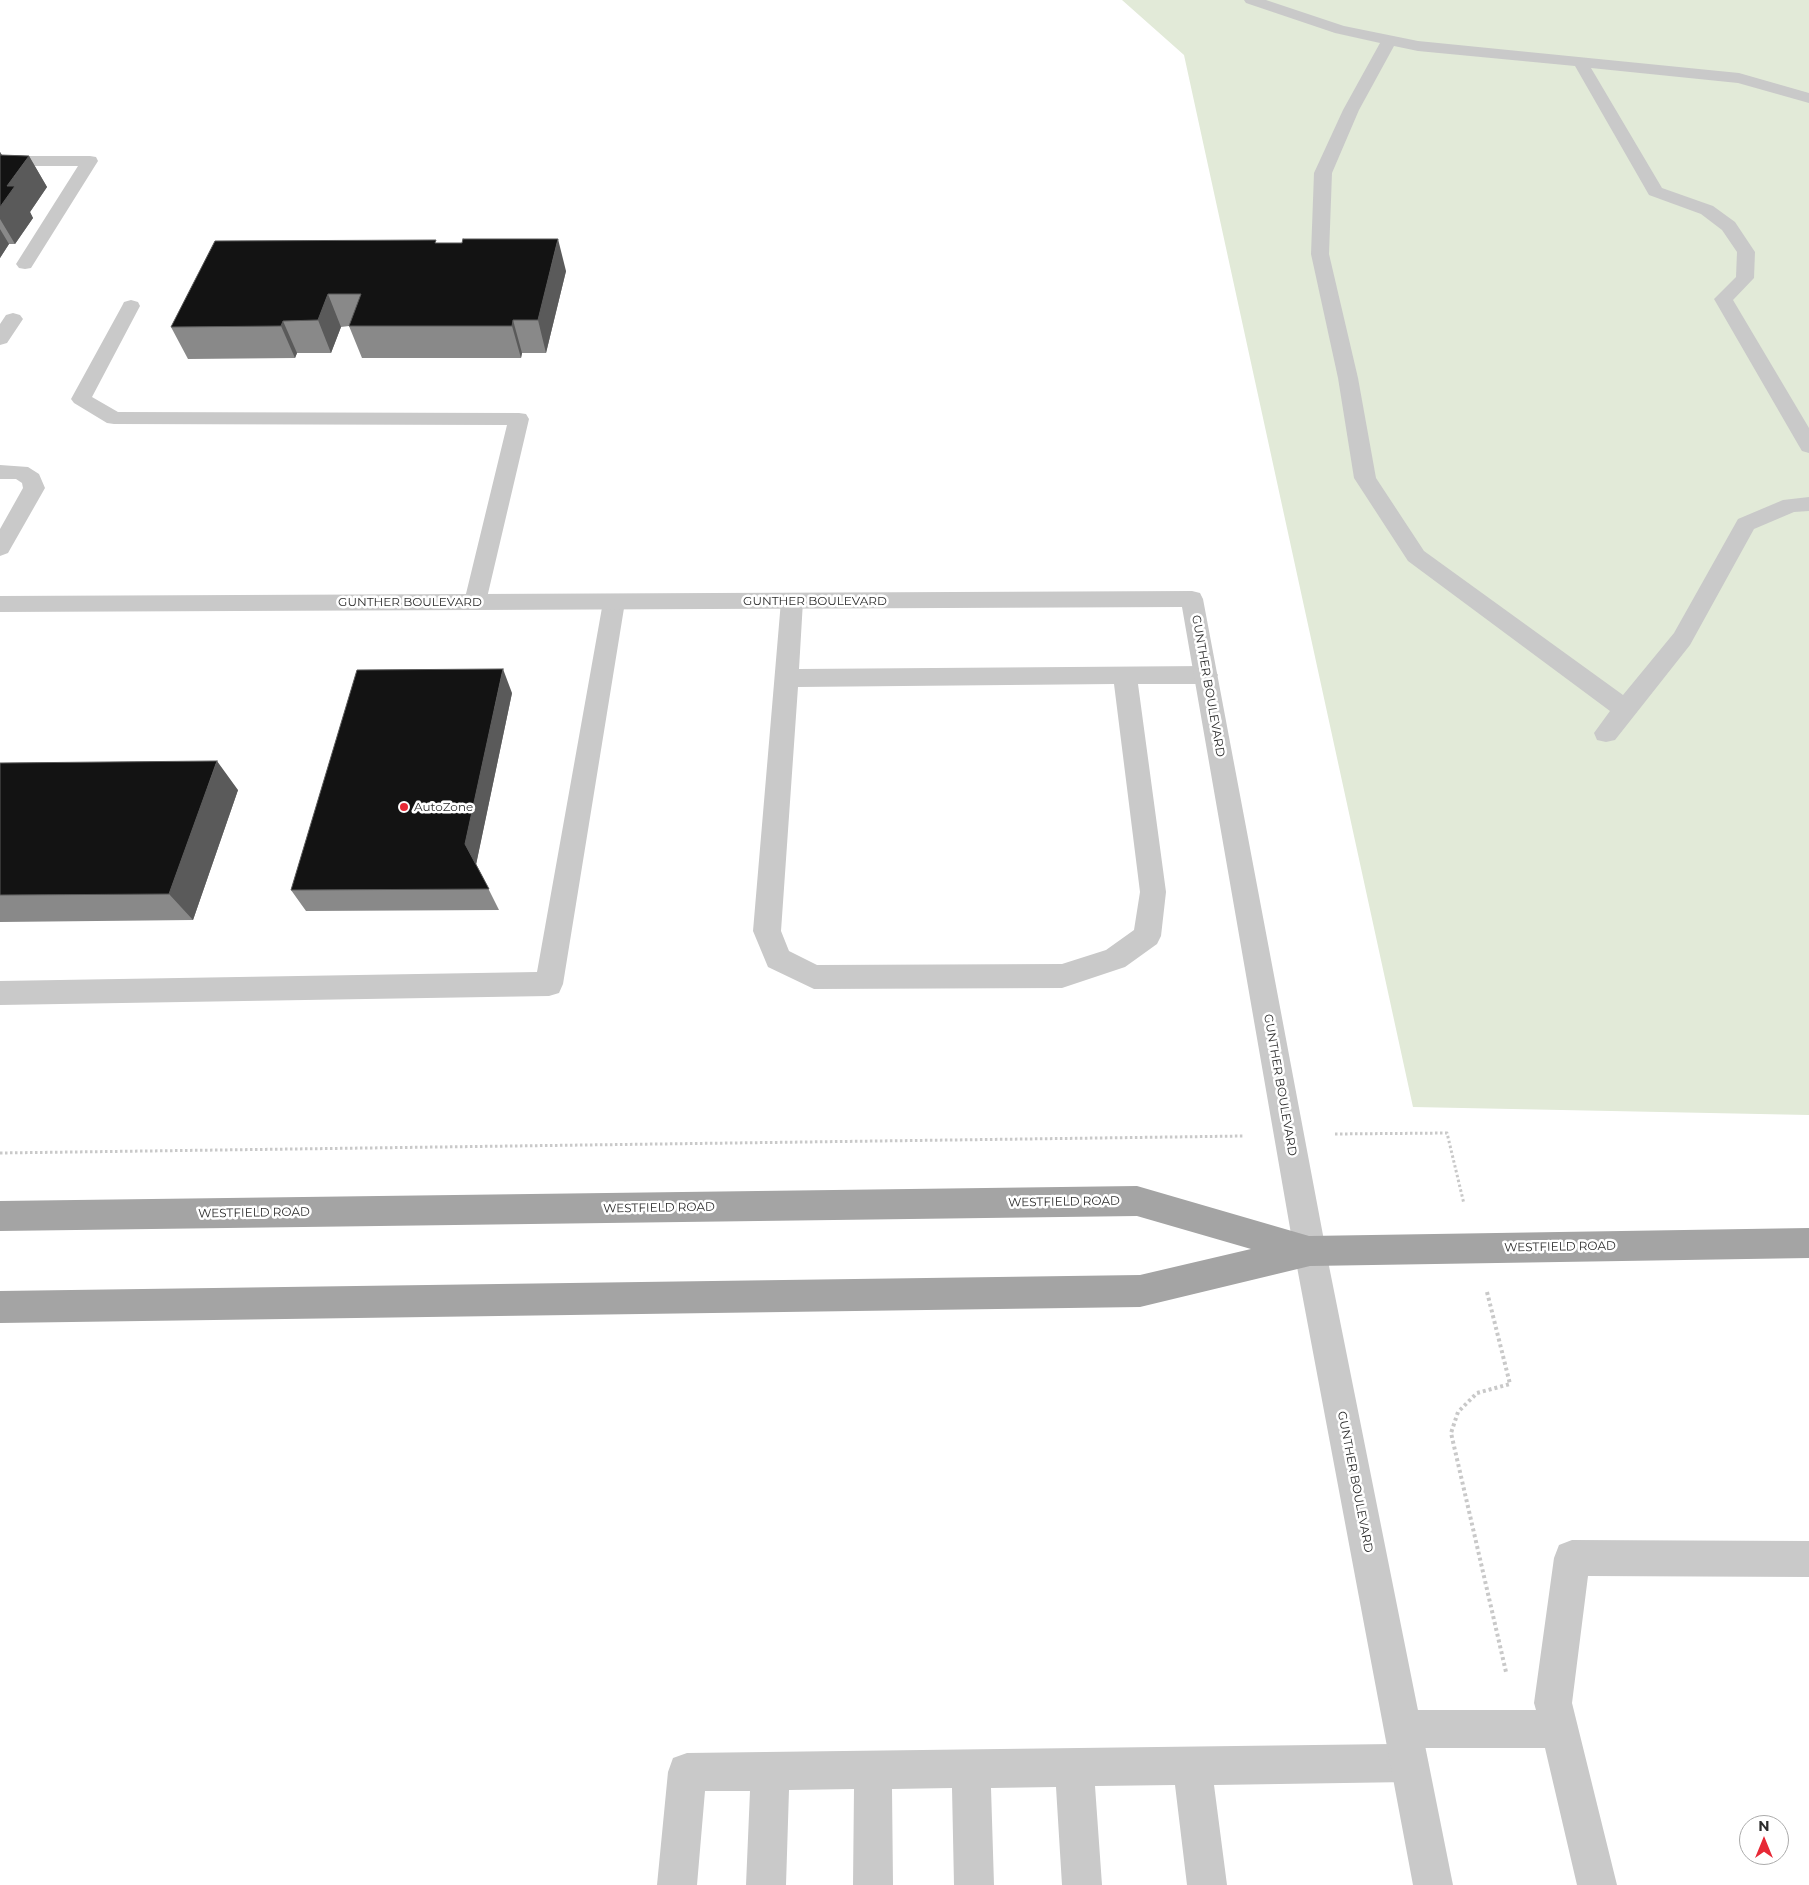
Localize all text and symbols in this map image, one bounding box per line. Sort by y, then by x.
street label: GUNTHER BOULEVARD [743,594,887,608]
street label: GUNTHER BOULEVARD [338,595,482,609]
street label: GUNTHER BOULEVARD [1188,614,1228,758]
place label: AutoZone [414,800,473,814]
marker: AutoZone [398,801,410,813]
street label: GUNTHER BOULEVARD [1260,1013,1300,1157]
street label: WESTFIELD ROAD [1008,1194,1120,1210]
street label: WESTFIELD ROAD [603,1200,715,1216]
street label: WESTFIELD ROAD [198,1205,310,1221]
street label: WESTFIELD ROAD [1504,1239,1616,1255]
street label: GUNTHER BOULEVARD [1334,1410,1376,1554]
north arrow [1739,1815,1789,1865]
text: N [1758,1817,1770,1835]

